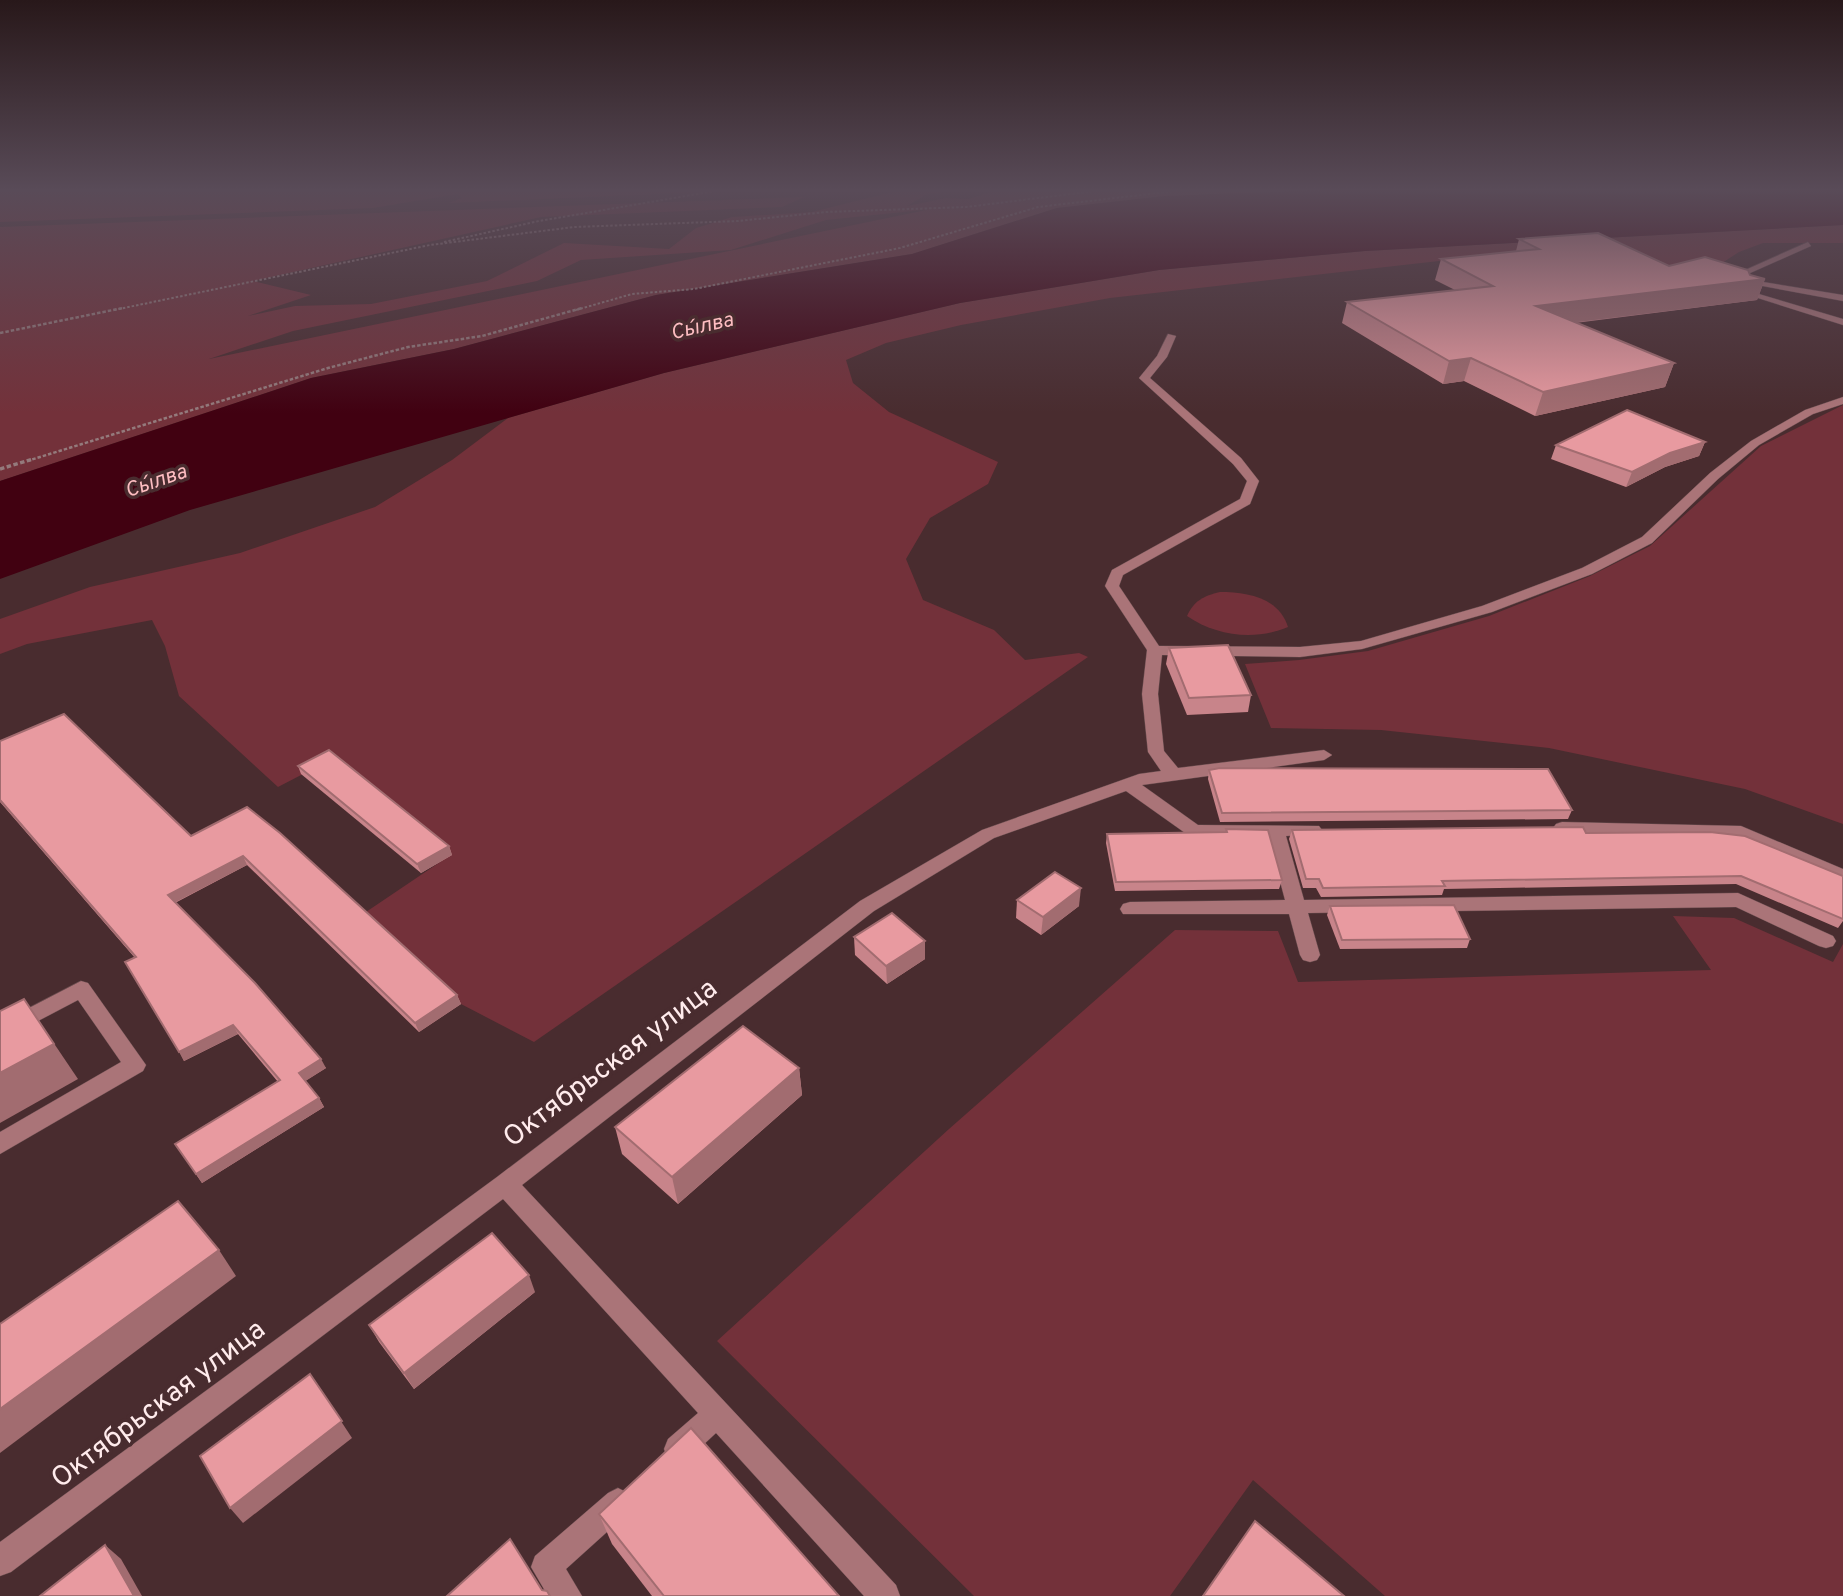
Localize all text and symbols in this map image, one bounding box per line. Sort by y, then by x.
water label: Сы́лва [668,307,736,347]
water label: Сы́лва [121,459,191,505]
street label: Октябрьская улица [497,972,725,1156]
street label: Октябрьская улица [45,1313,273,1497]

